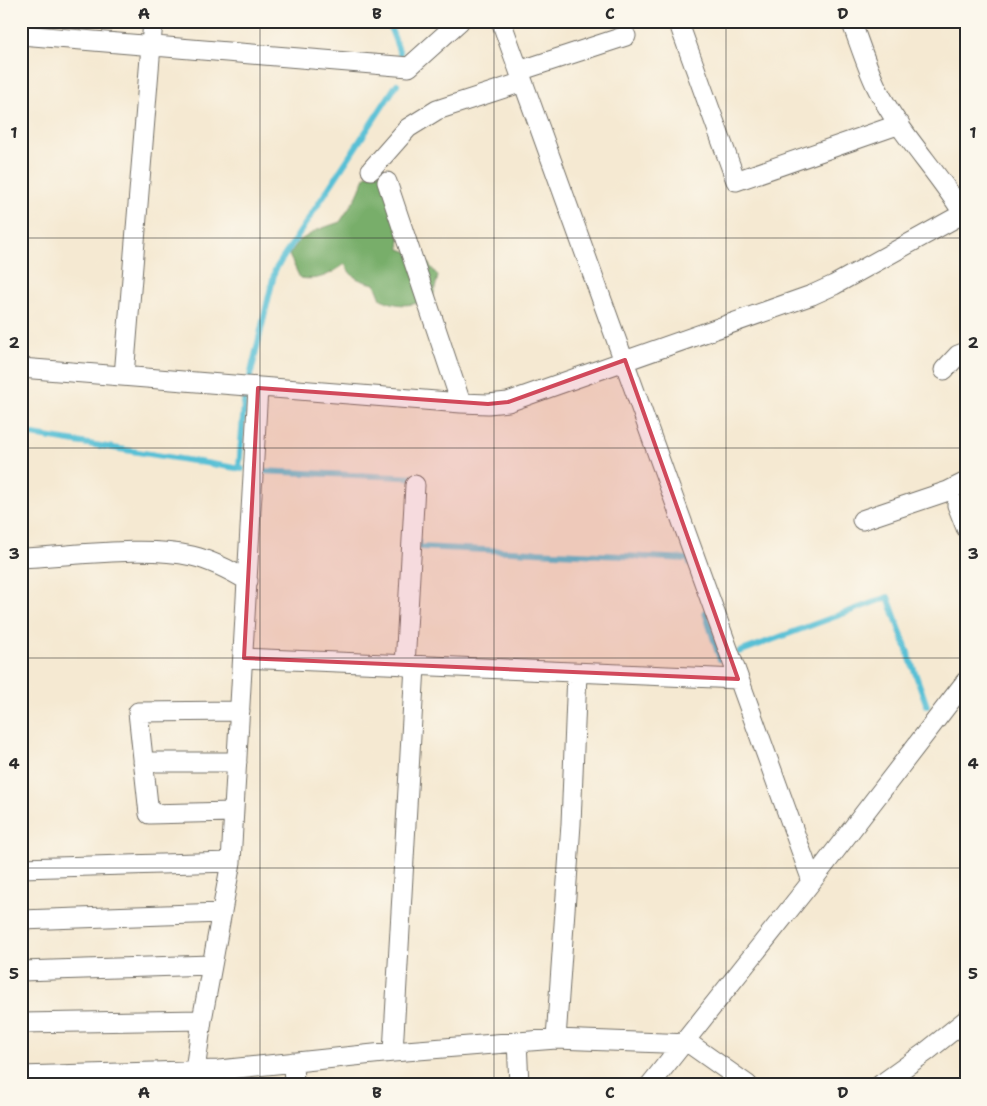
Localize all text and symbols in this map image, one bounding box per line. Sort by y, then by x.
text: A [138,3,150,24]
text: B [372,3,382,24]
text: C [605,3,615,24]
text: D [837,3,849,24]
text: 1 [10,122,18,143]
text: 1 [969,122,977,143]
text: 2 [8,332,20,353]
text: 2 [967,332,979,353]
text: 3 [8,543,20,564]
text: 3 [967,543,979,564]
text: 4 [8,753,20,774]
text: 4 [967,753,979,774]
text: 5 [9,963,19,984]
text: 5 [968,963,978,984]
text: A [138,1082,150,1103]
text: B [372,1082,382,1103]
text: C [605,1082,615,1103]
text: D [837,1082,849,1103]

